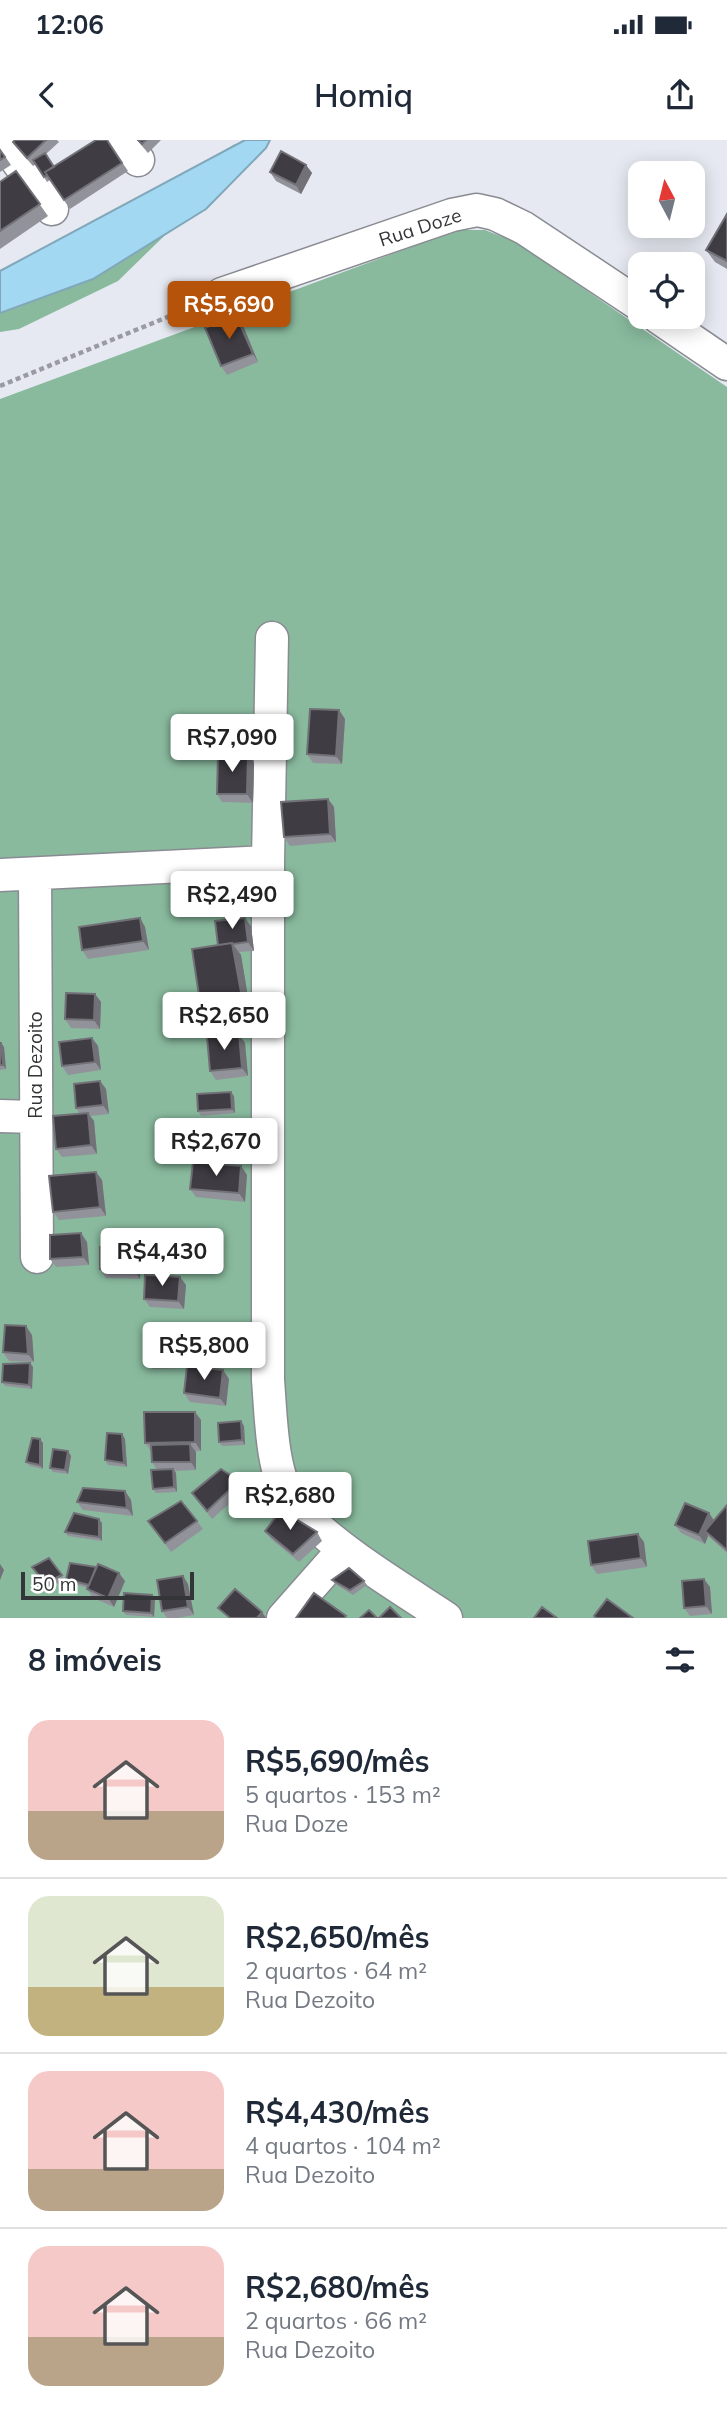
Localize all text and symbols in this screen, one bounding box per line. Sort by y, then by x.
text: 12:06 [35,8,104,41]
text: Homiq [314,75,413,115]
icon: back [28,76,66,114]
icon: share [661,76,699,114]
north arrow [628,161,705,238]
map controls [628,161,705,329]
street label: Rua Doze [376,202,464,252]
button: locate [628,252,705,329]
pin: R$5,690 [164,282,294,341]
text: R$5,690 [184,289,274,318]
pin: R$7,090 [167,714,297,774]
text: R$7,090 [187,722,277,751]
pin: R$2,490 [167,872,297,931]
text: R$2,490 [187,879,277,908]
pin: R$2,650 [159,992,289,1052]
text: R$2,650 [179,1000,269,1029]
street label: Rua Dezoito [23,1011,47,1119]
pin: R$2,670 [151,1118,281,1178]
text: R$2,670 [171,1126,261,1155]
pin: R$4,430 [97,1228,227,1288]
text: R$4,430 [117,1236,207,1265]
pin: R$5,800 [139,1322,269,1382]
text: R$5,800 [159,1330,249,1359]
pin: R$2,680 [225,1472,355,1532]
text: R$2,680 [245,1480,335,1509]
scale bar [21,1569,194,1601]
text: 50 m [32,1572,76,1596]
text: 8 imóveis [28,1641,162,1679]
icon: filters [661,1641,699,1679]
text: R$5,690/mês [245,1742,430,1780]
icon: home [84,1748,168,1832]
text: 5 quartos · 153 m² [245,1780,441,1809]
text: Rua Doze [245,1809,348,1838]
text: R$2,650/mês [245,1918,430,1956]
icon: home [84,1924,168,2008]
text: 2 quartos · 64 m² [245,1956,427,1985]
text: Rua Dezoito [245,1985,375,2014]
text: R$4,430/mês [245,2093,430,2131]
icon: home [84,2099,168,2183]
text: 4 quartos · 104 m² [245,2131,441,2160]
text: Rua Dezoito [245,2160,375,2189]
text: R$2,680/mês [245,2268,430,2306]
icon: home [84,2274,168,2358]
text: 2 quartos · 66 m² [245,2306,427,2335]
text: Rua Dezoito [245,2335,375,2364]

